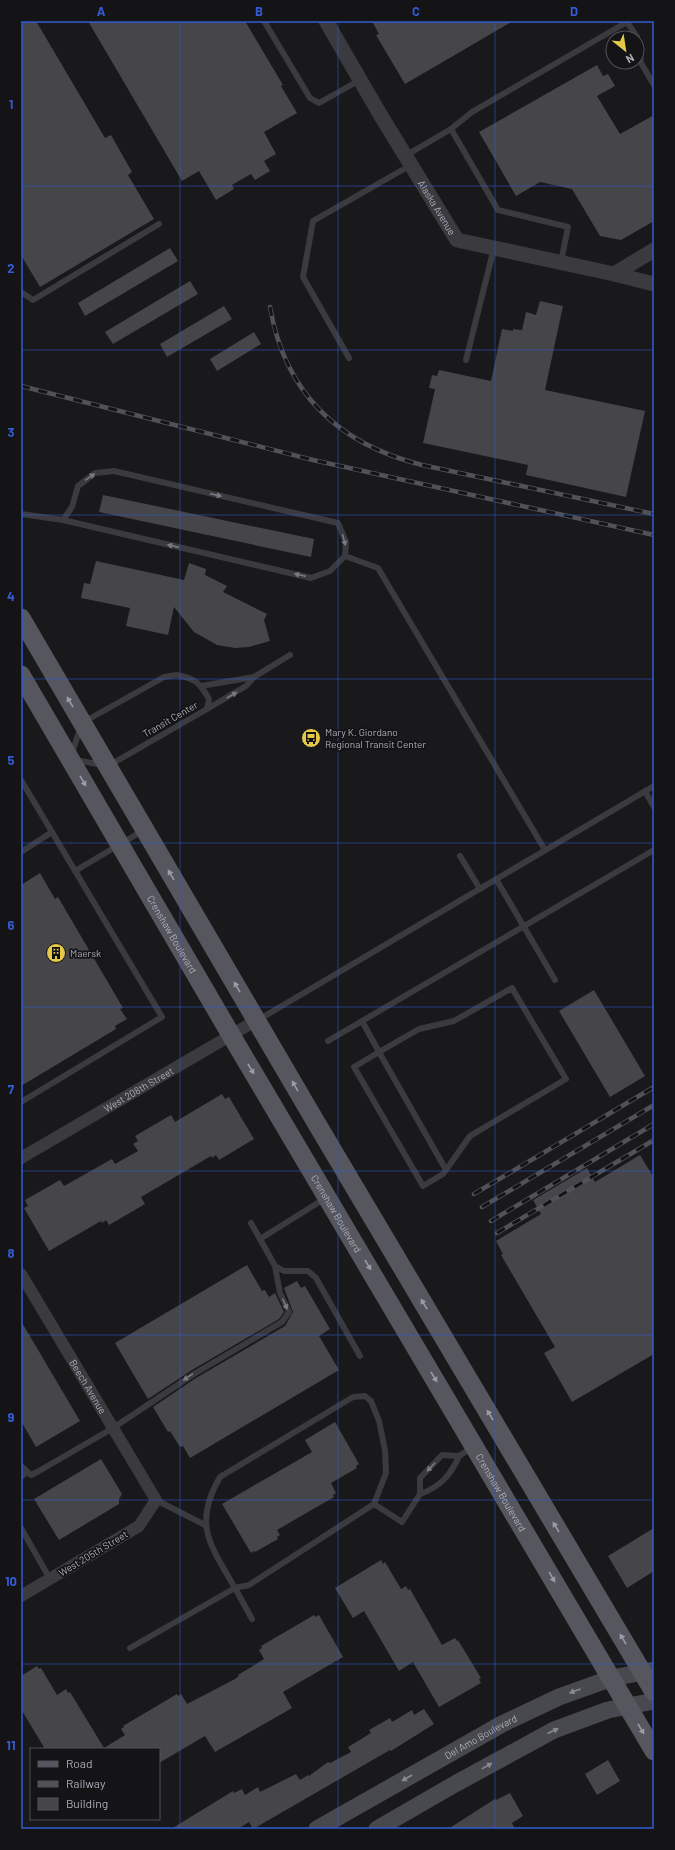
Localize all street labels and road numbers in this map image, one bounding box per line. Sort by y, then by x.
street label: Alaska Avenue [416,178,458,237]
street label: Transit Center [140,698,200,740]
street label: Crenshaw Boulevard [145,893,200,975]
street label: West 208th Street [101,1064,176,1114]
street label: Crenshaw Boulevard [309,1172,364,1254]
street label: Beech Avenue [67,1357,109,1416]
street label: Crenshaw Boulevard [474,1451,529,1533]
street label: West 205th Street [56,1527,130,1578]
street label: Del Amo Boulevard [442,1712,519,1761]

